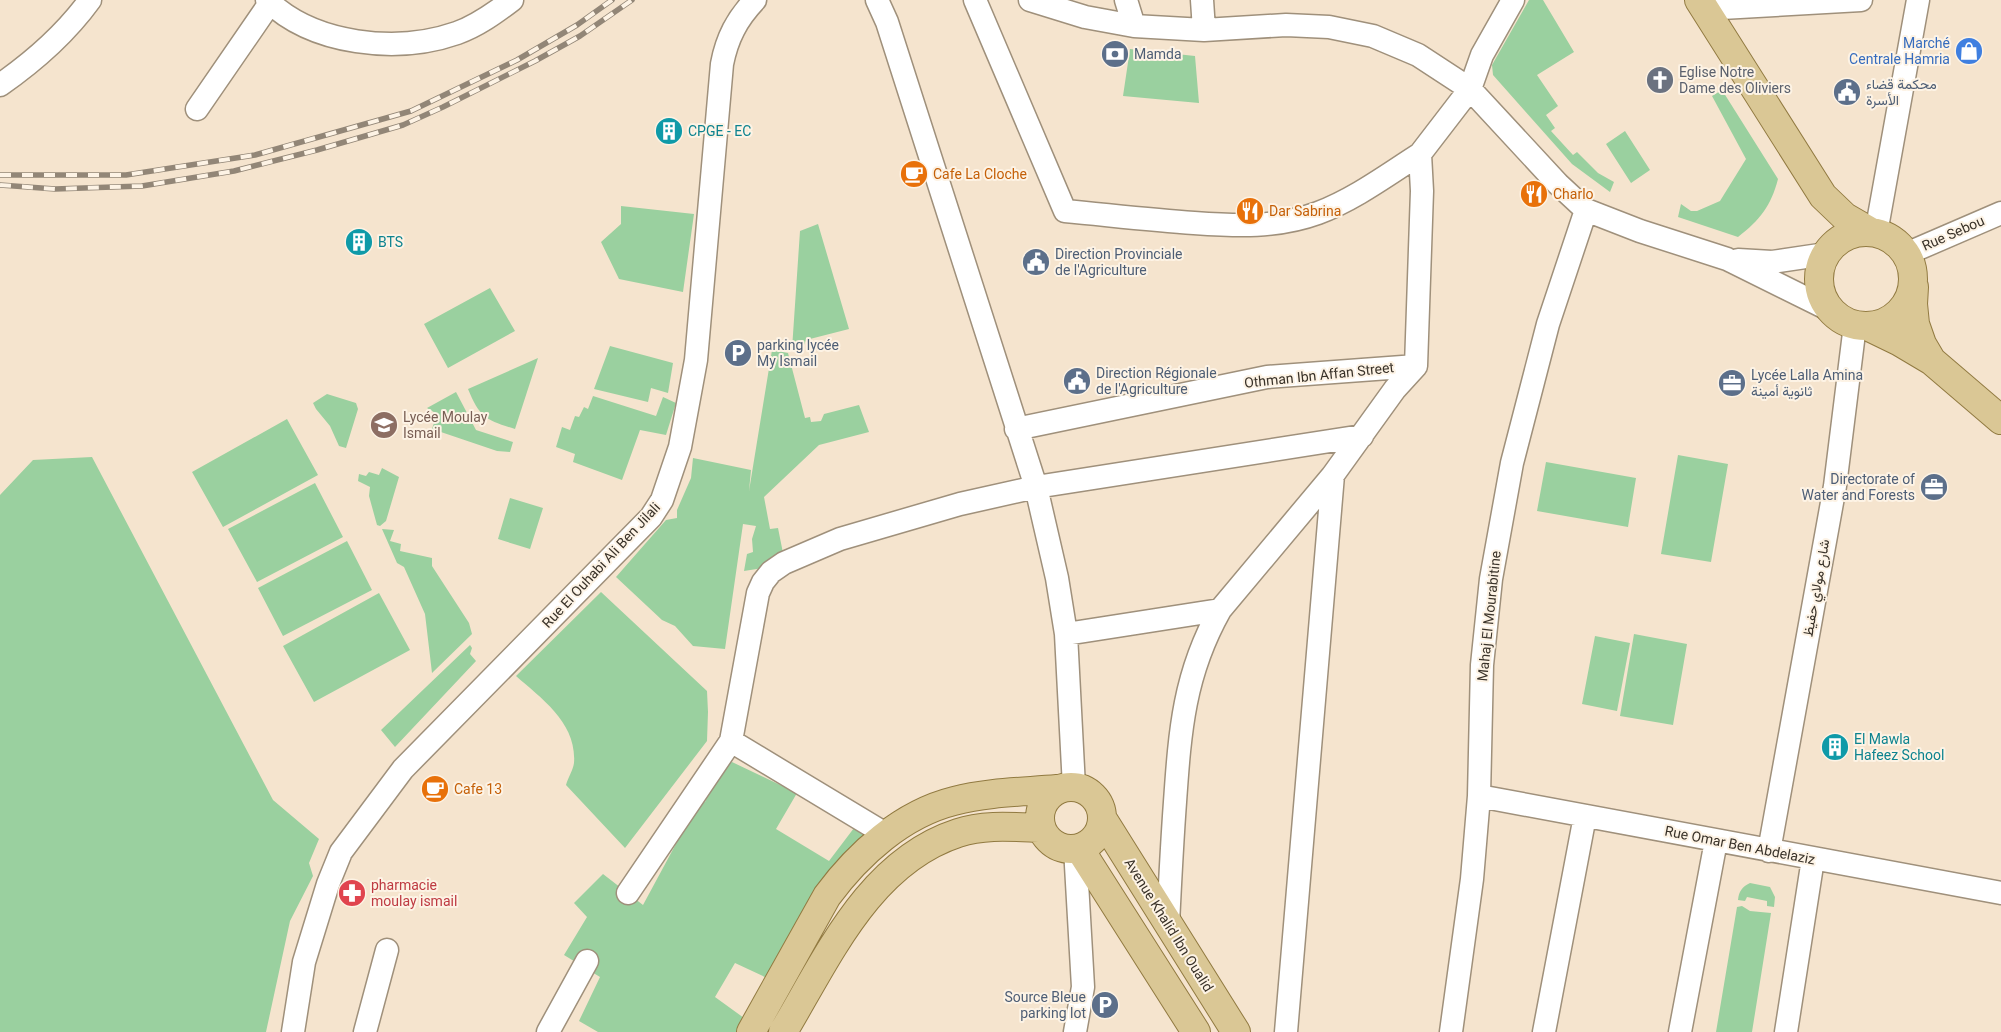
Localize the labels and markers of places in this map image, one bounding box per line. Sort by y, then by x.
place label: Marché Centrale Hamria [1849,35,1950,67]
shop icon: Marché Centrale Hamria [1954,36,1984,66]
bank icon: Mamda [1100,39,1130,69]
place label: Mamda [1134,46,1182,62]
place label: Eglise Notre Dame des Oliviers [1679,64,1791,96]
church icon: Eglise Notre Dame des Oliviers [1645,65,1675,95]
place label: محكمة قضاء الأسرة [1866,76,1937,109]
public building icon: محكمة قضاء الأسرة [1832,77,1862,107]
building icon: CPGE - EC [654,116,684,146]
place label: CPGE - EC [688,123,751,139]
cafe icon: Cafe La Cloche [899,159,929,189]
place label: Cafe La Cloche [933,166,1027,182]
restaurant icon: Charlo [1519,179,1549,209]
place label: Charlo [1553,186,1594,202]
restaurant icon: Dar Sabrina [1235,196,1265,226]
place label: Dar Sabrina [1269,203,1341,219]
building icon: BTS [344,227,374,257]
place label: BTS [378,234,403,250]
place label: Direction Provinciale de l'Agriculture [1055,246,1183,278]
public building icon: Direction Provinciale de l'Agriculture [1021,247,1051,277]
place label: parking lycée My Ismail [757,337,839,369]
parking icon: parking lycée My Ismail [723,338,753,368]
place label: Direction Régionale de l'Agriculture [1096,365,1217,397]
public building icon: Direction Régionale de l'Agriculture [1062,366,1092,396]
place label: Lycée Lalla Amina ثانوية أمينة [1751,367,1863,400]
office icon: Lycée Lalla Amina ثانوية أمينة [1717,368,1747,398]
place label: Lycée Moulay Ismail [403,409,488,441]
school or university icon: Lycée Moulay Ismail [369,410,399,440]
place label: Directorate of Water and Forests [1802,471,1915,503]
office icon: Directorate of Water and Forests [1919,472,1949,502]
place label: El Mawla Hafeez School [1854,731,1944,763]
building icon: El Mawla Hafeez School [1820,732,1850,762]
cafe icon: Cafe 13 [420,774,450,804]
place label: Cafe 13 [454,781,502,797]
place label: pharmacie moulay ismail [371,877,457,909]
pharmacy icon: pharmacie moulay ismail [337,878,367,908]
place label: Source Bleue parking lot [1004,989,1086,1021]
parking icon: Source Bleue parking lot [1090,990,1120,1020]

